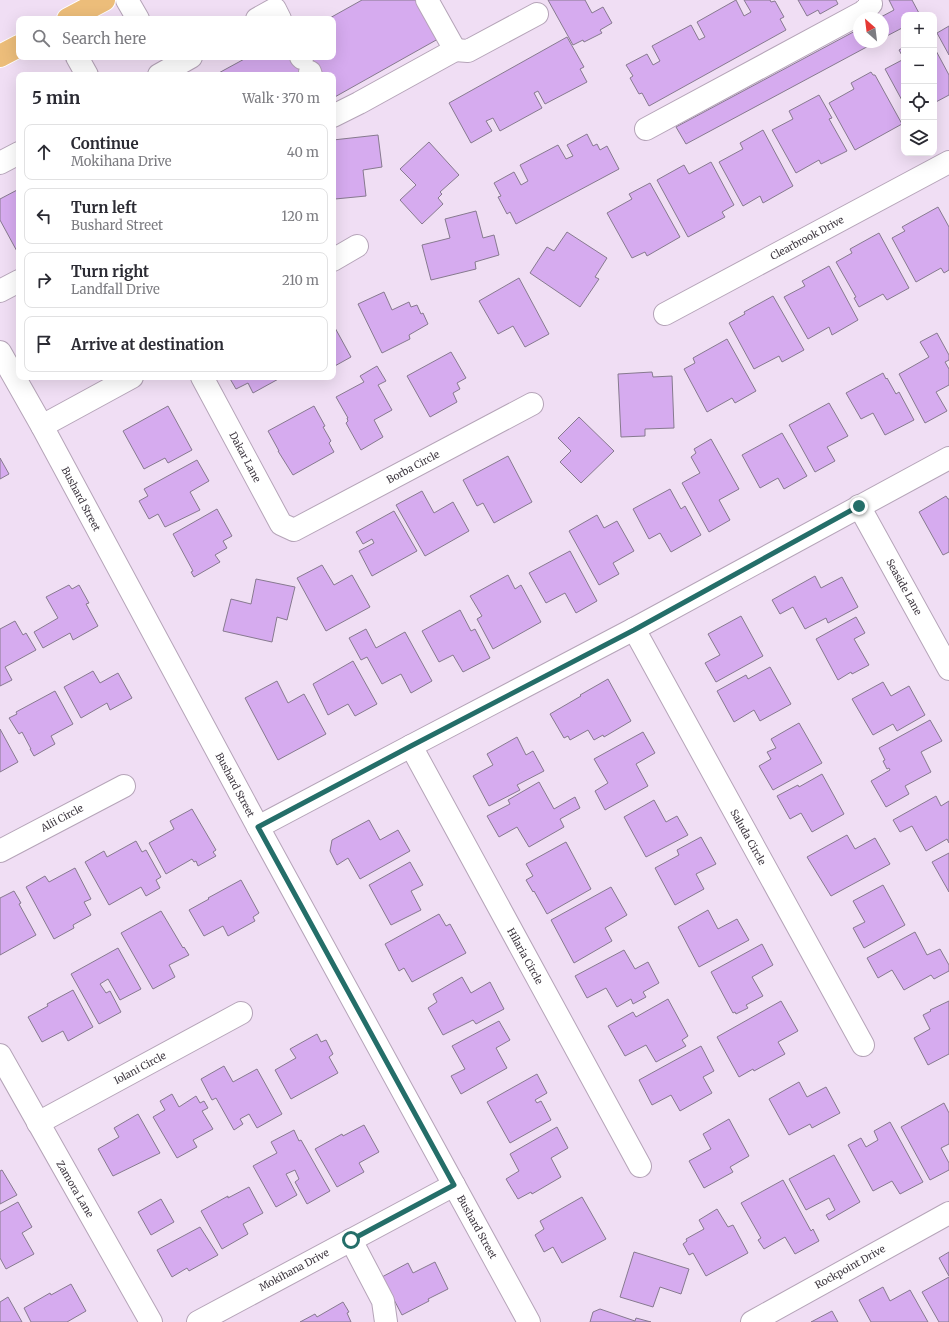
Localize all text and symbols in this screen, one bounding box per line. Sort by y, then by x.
north arrow [853,12,889,48]
map controls [901,12,937,156]
button: + [901,12,937,48]
search box [16,16,336,60]
icon: search [30,27,52,49]
text: Search here [62,29,146,48]
button: − [901,48,937,84]
button: locate [901,84,937,120]
text: 5 min [32,87,80,109]
text: Walk · 370 m [242,90,320,107]
button: layers [901,120,937,156]
text: Continue [71,134,139,153]
icon: ahead [33,141,55,163]
text: 40 m [287,144,319,161]
text: Mokihana Drive [71,153,172,170]
text: Turn left [71,198,137,217]
icon: left [33,205,55,227]
text: 120 m [281,208,319,225]
street label: Clearbrook Drive [768,213,846,263]
text: Bushard Street [71,217,163,234]
text: Turn right [71,262,149,281]
icon: right [33,269,55,291]
text: 210 m [282,272,319,289]
text: Landfall Drive [71,281,160,298]
icon: arrive [33,333,55,355]
text: Arrive at destination [71,335,224,354]
street label: Dakar Lane [226,430,264,484]
street label: Borba Circle [384,448,442,486]
street label: Bushard Street [59,465,103,533]
route end [850,497,868,515]
street label: Seaside Lane [883,557,925,617]
street label: Bushard Street [213,751,257,819]
street label: Alii Circle [38,801,86,835]
street label: Saluda Circle [727,807,769,867]
street label: Hilaria Circle [504,926,546,986]
street label: Iolani Circle [112,1049,168,1087]
street label: Zamora Lane [53,1158,97,1220]
street label: Bushard Street [454,1193,500,1261]
route start [342,1231,360,1249]
street label: Rockpoint Drive [813,1242,887,1292]
street label: Mokihana Drive [257,1246,331,1294]

